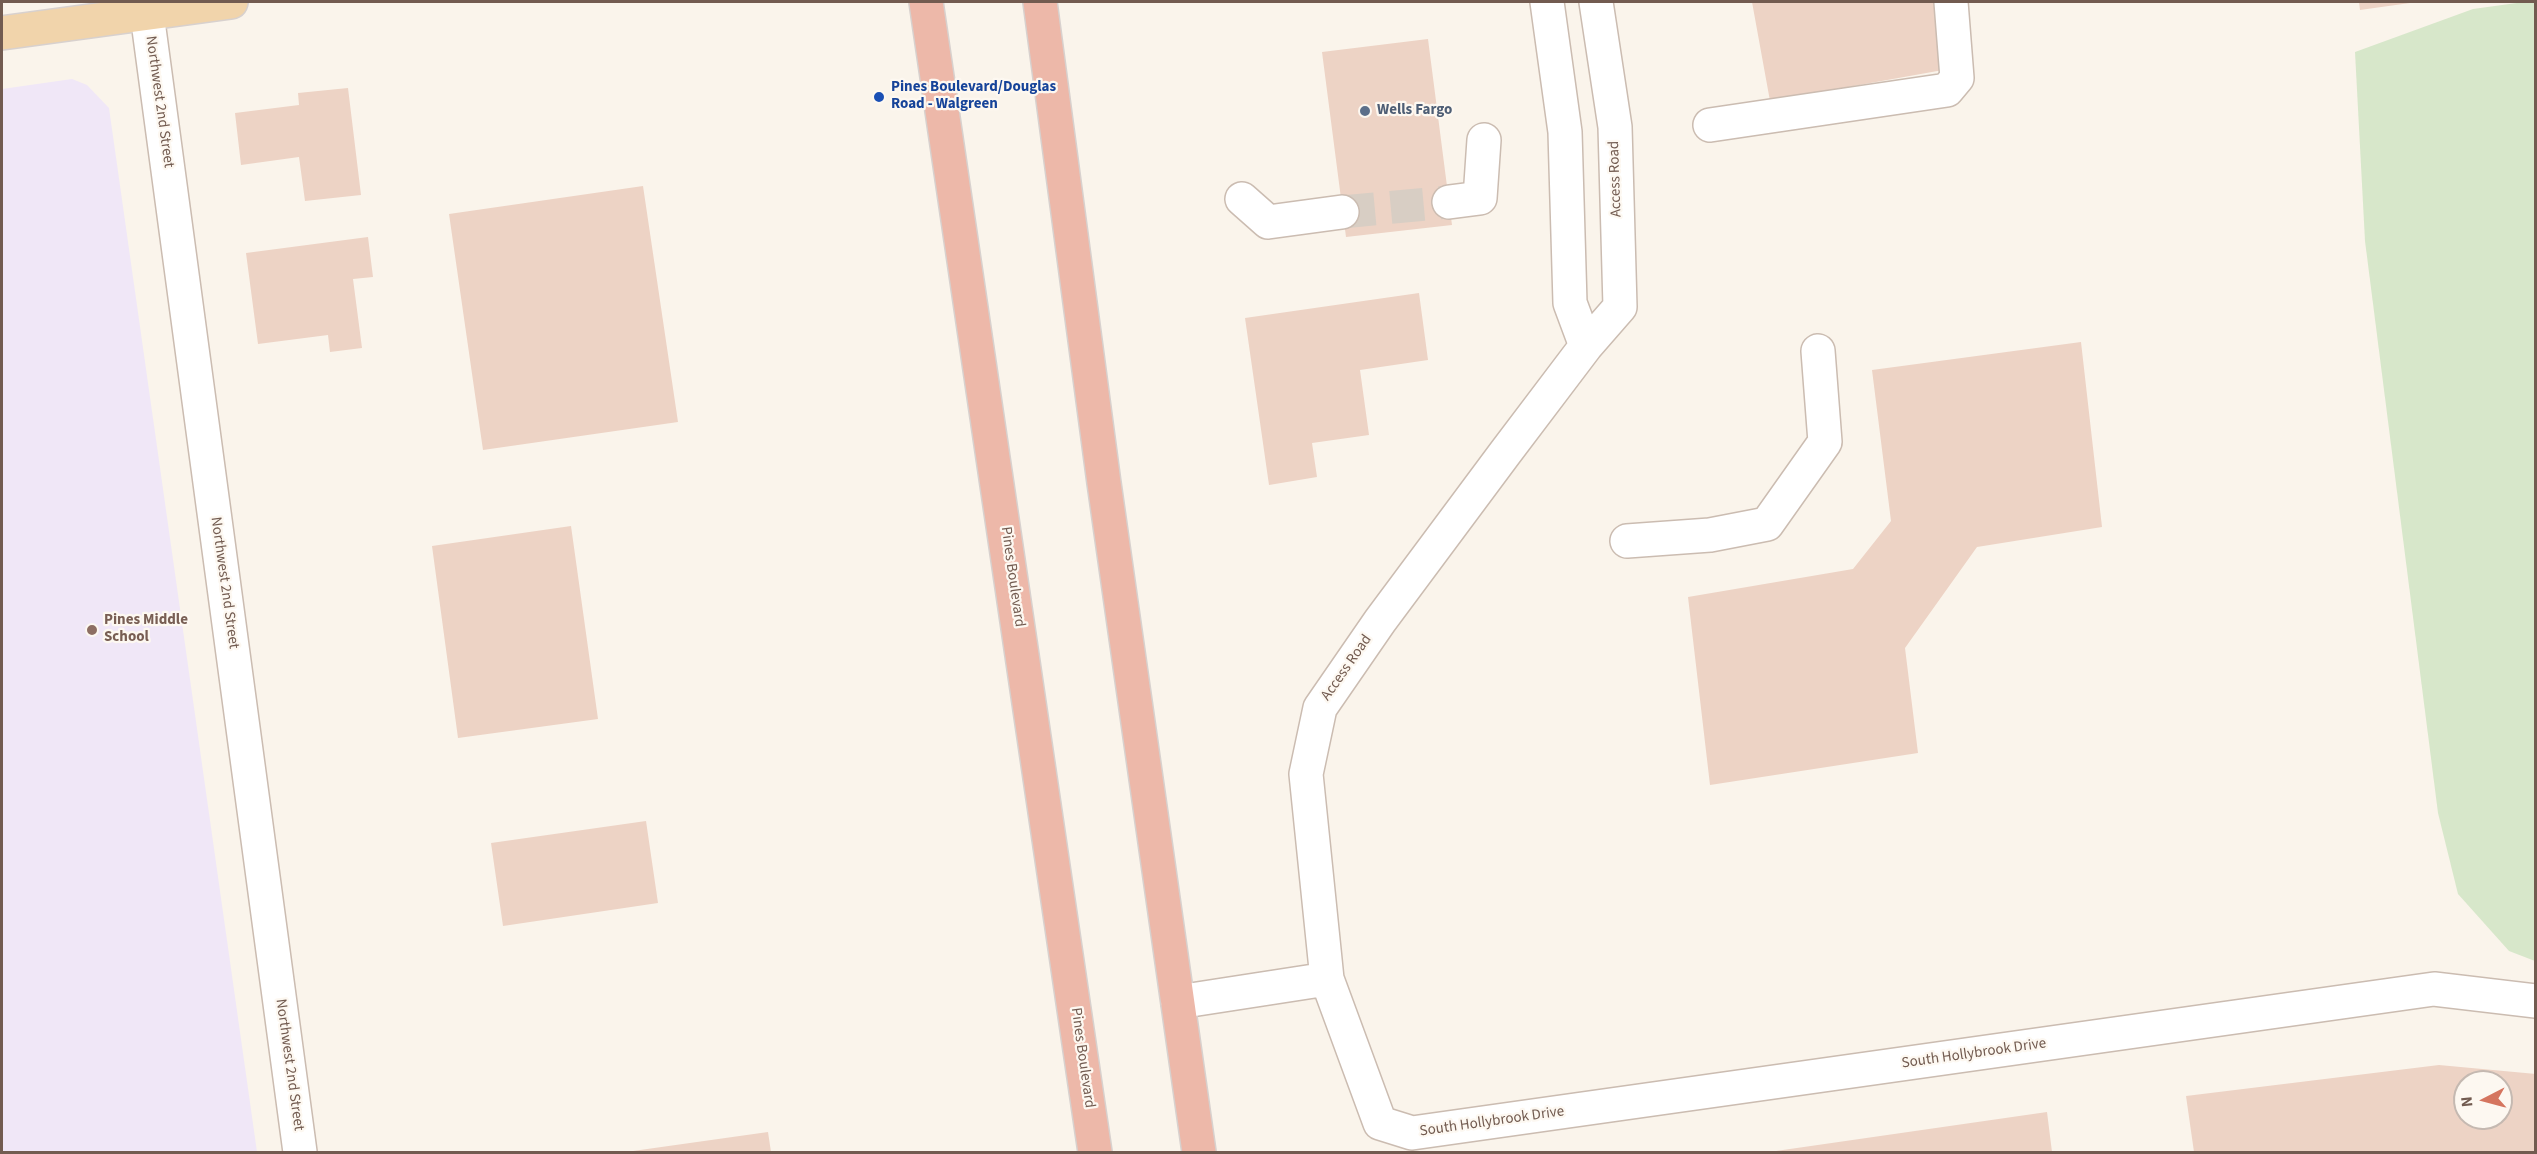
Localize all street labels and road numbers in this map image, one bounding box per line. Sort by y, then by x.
street label: Northwest 2nd Street [141,35,177,169]
street label: Access Road [1606,141,1626,217]
street label: Northwest 2nd Street [206,516,242,650]
street label: Pines Boulevard [996,526,1028,628]
street label: Access Road [1318,632,1376,704]
street label: Northwest 2nd Street [271,998,307,1132]
street label: Pines Boulevard [1066,1007,1098,1109]
street label: South Hollybrook Drive [1901,1035,2047,1073]
street label: South Hollybrook Drive [1419,1103,1565,1141]

